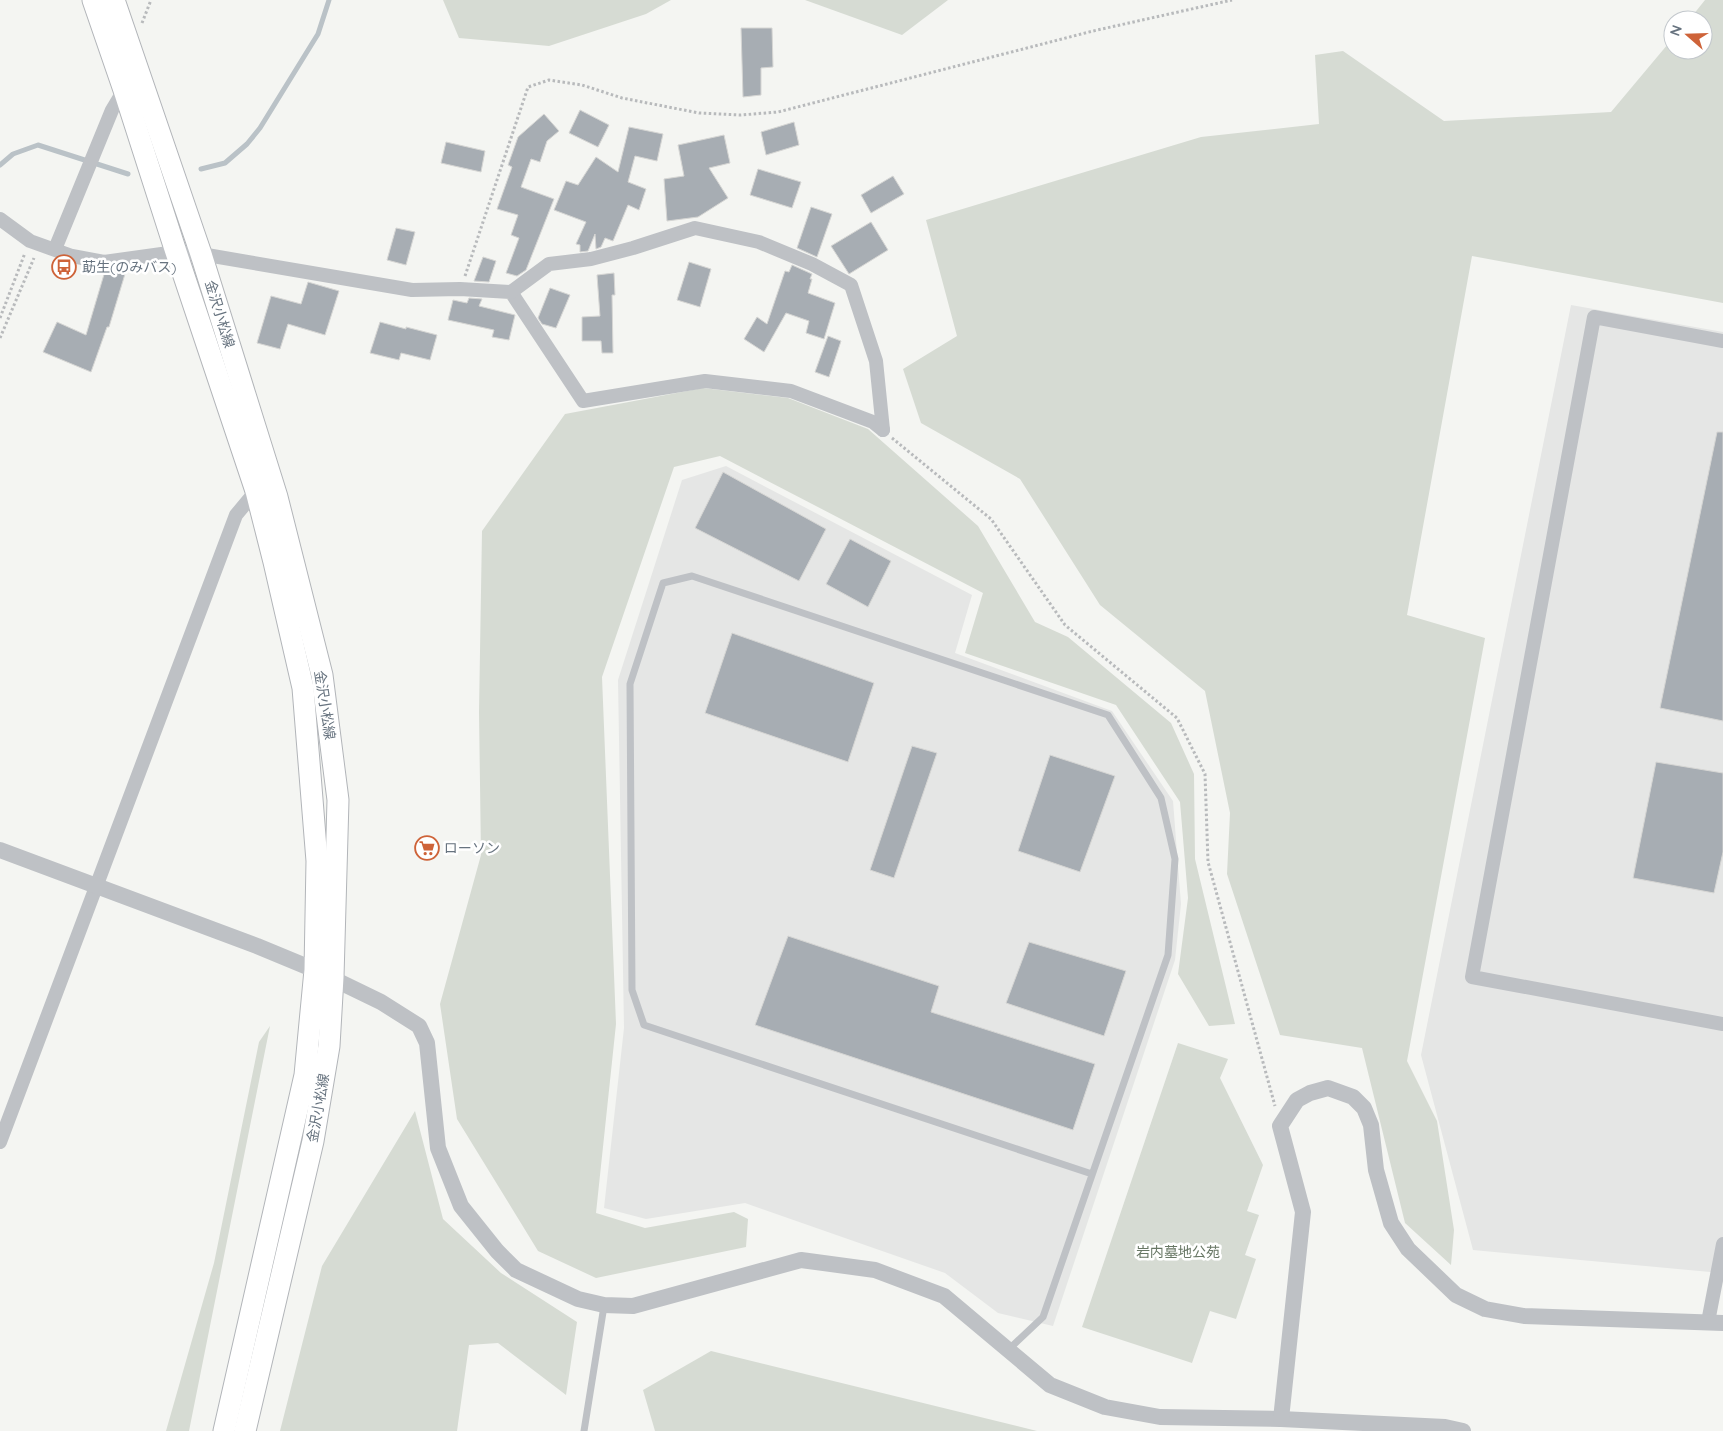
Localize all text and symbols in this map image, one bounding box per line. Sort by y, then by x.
north arrow [1663,10,1713,60]
text: N [1666,23,1686,38]
bus stop icon: 莇生(のみバス) [51,254,77,280]
place label: 莇生(のみバス) [82,258,176,276]
street label: 金沢小松線 [201,278,239,350]
street label: 金沢小松線 [311,669,339,741]
supermarket icon: ローソン [414,835,440,861]
place label: ローソン [444,839,500,857]
street label: 金沢小松線 [303,1072,333,1144]
park label: 岩内墓地公苑 [1136,1243,1220,1261]

